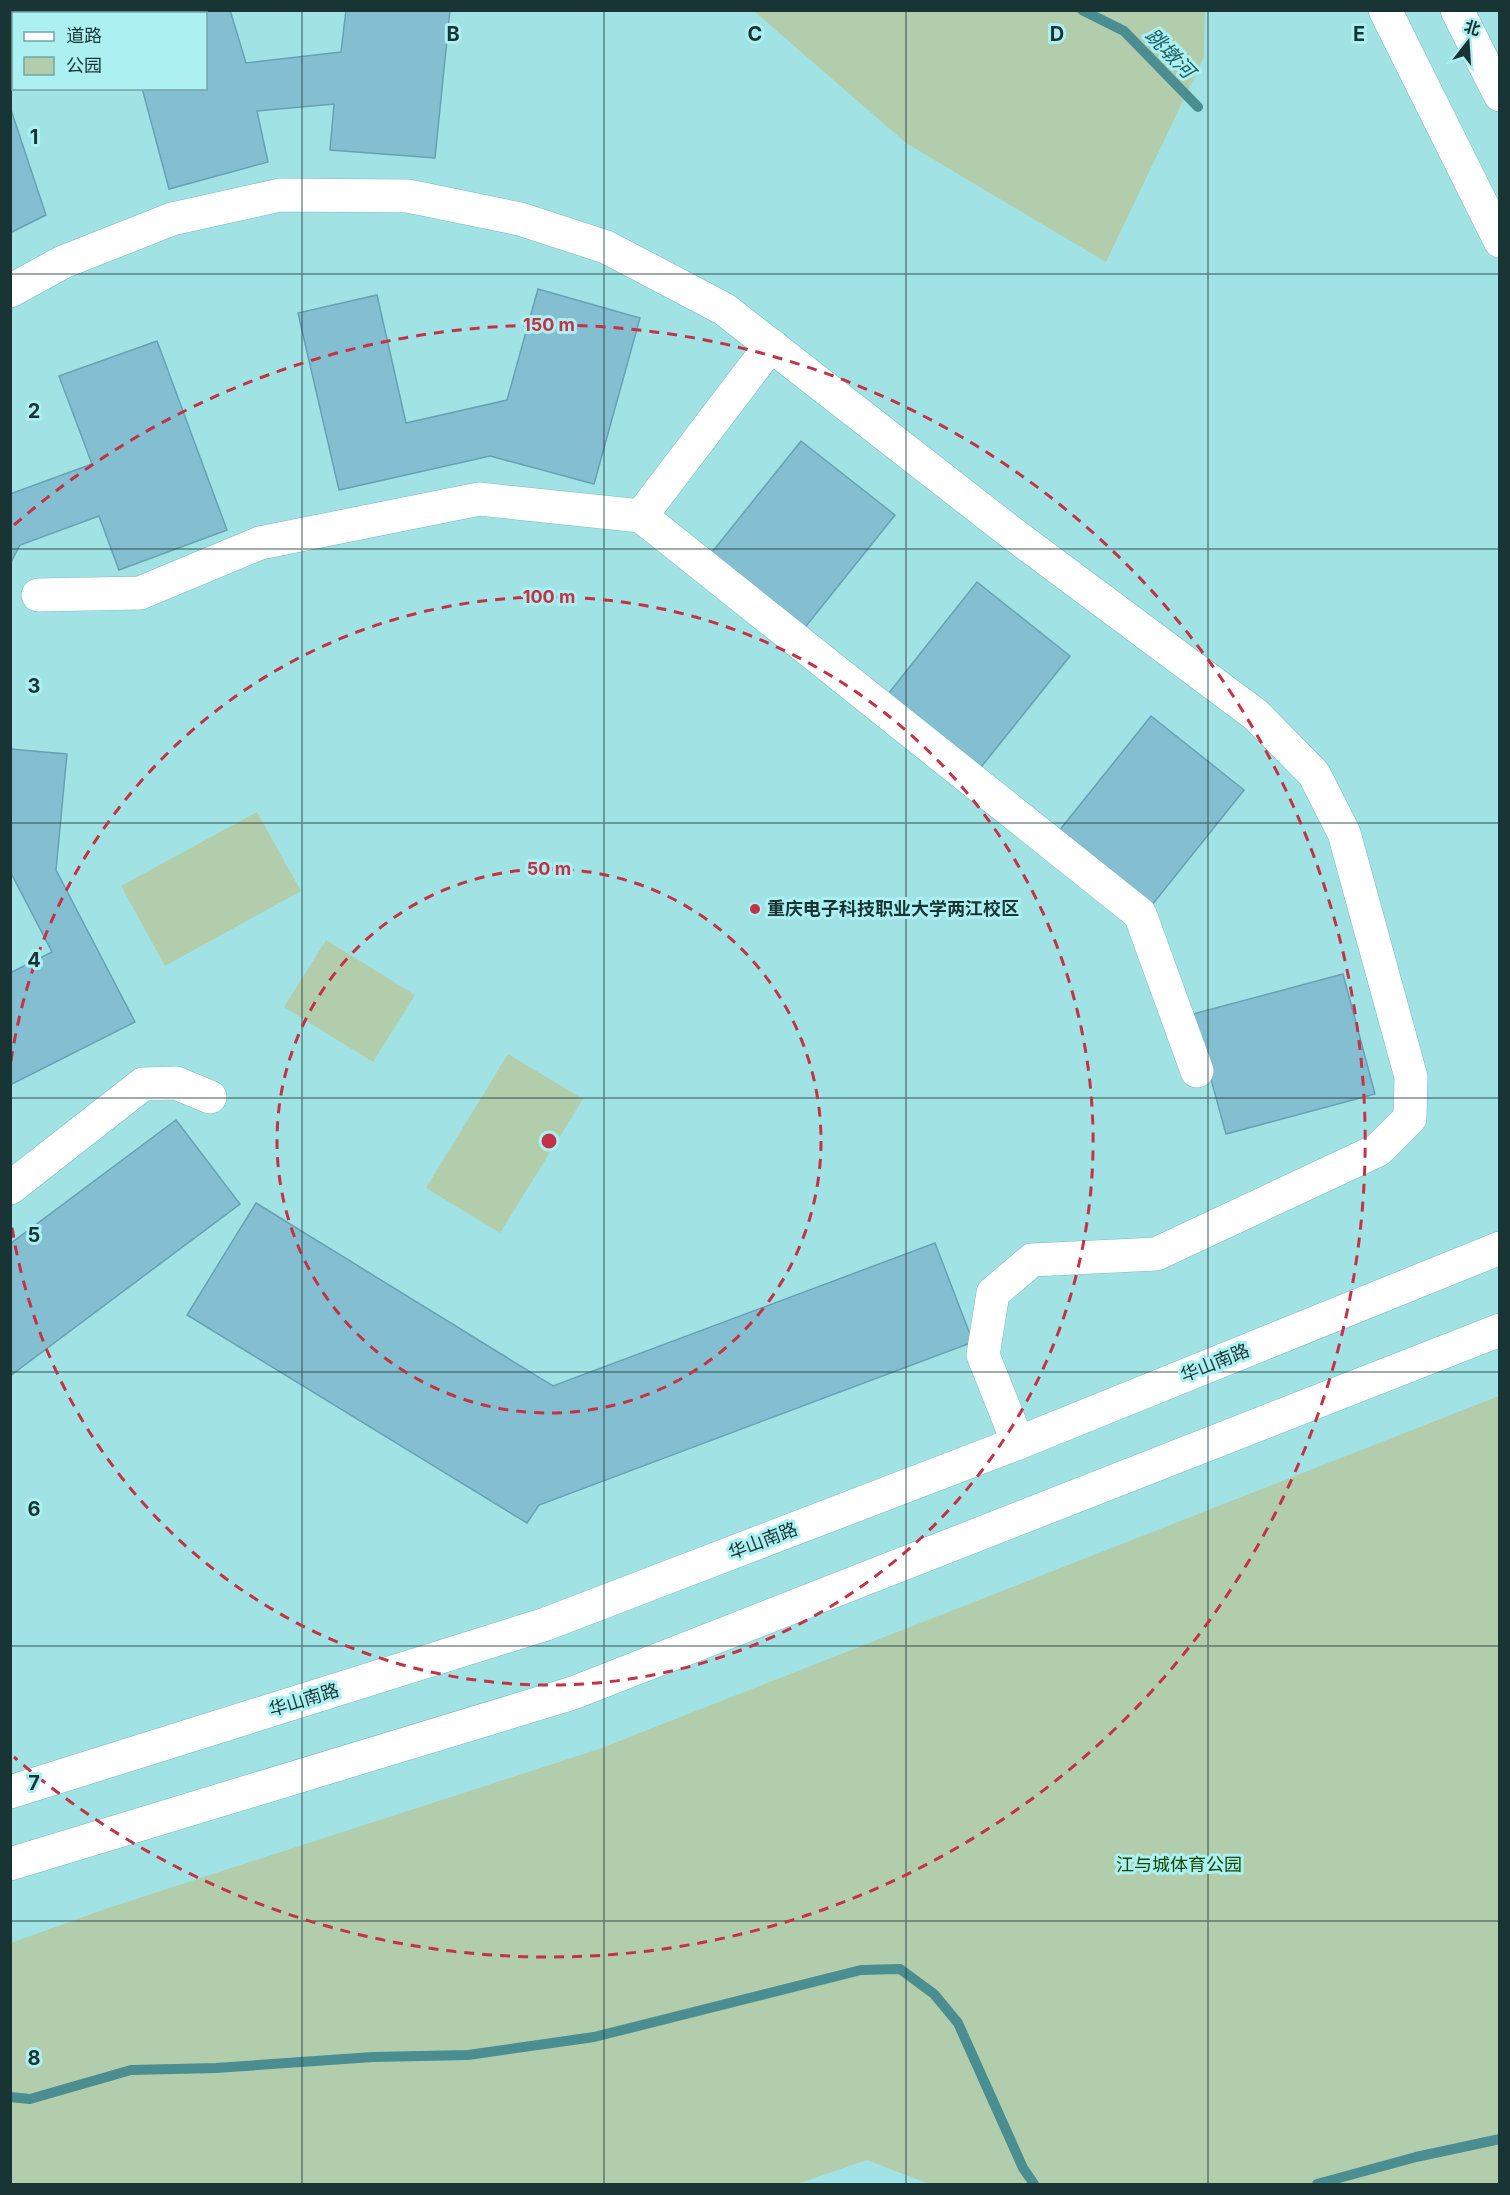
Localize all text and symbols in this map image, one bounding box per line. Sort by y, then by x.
legend [12,12,207,90]
north arrow [1438,12,1498,72]
text: 北 [1462,16,1483,40]
text: B [446,22,460,46]
text: C [748,22,762,46]
text: D [1050,22,1064,46]
text: E [1353,22,1365,46]
water label: 跳墩河 [1141,23,1202,86]
text: 道路 [66,25,102,46]
text: 公园 [66,55,102,76]
text: 1 [30,125,38,149]
text: 150 m [523,314,575,335]
text: 2 [28,399,40,423]
text: 100 m [523,586,575,607]
text: 3 [28,674,40,698]
text: 50 m [527,858,571,879]
place label: 重庆电子科技职业大学两江校区 [767,898,1019,919]
marker: 重庆电子科技职业大学两江校区 [748,902,762,916]
text: 4 [27,948,41,972]
centre of rings [539,1131,559,1151]
text: 5 [28,1223,40,1247]
street label: 华山南路 [1178,1339,1252,1386]
text: 6 [28,1497,41,1521]
street label: 华山南路 [725,1518,800,1563]
street label: 华山南路 [266,1679,341,1720]
text: 7 [28,1771,40,1795]
park label: 江与城体育公园 [1116,1854,1242,1875]
text: 8 [27,2046,41,2070]

